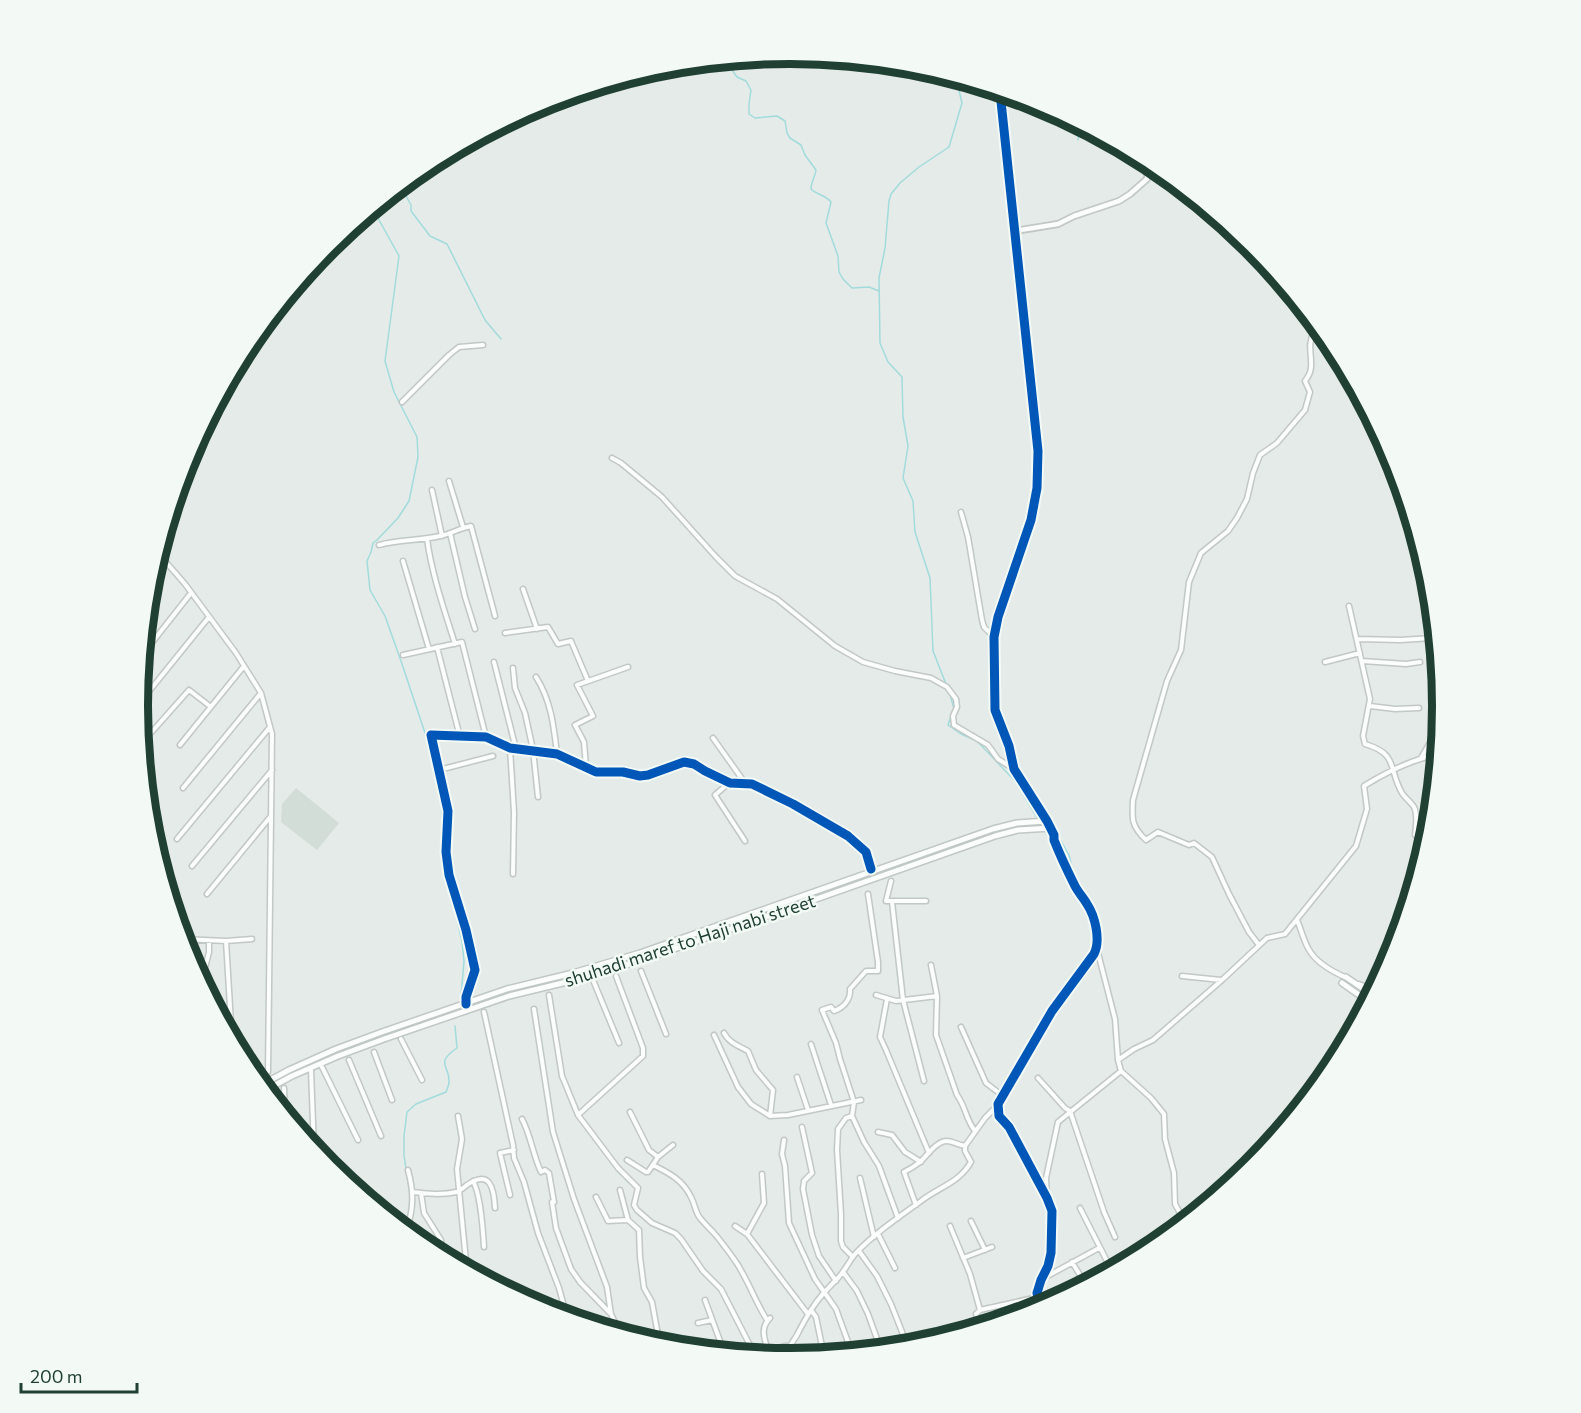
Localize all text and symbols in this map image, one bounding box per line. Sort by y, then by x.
street label: shuhadi maref to Haji nabi street [561,889,818,991]
scale bar [21,1356,136,1394]
text: 200 m [30,1365,83,1387]

